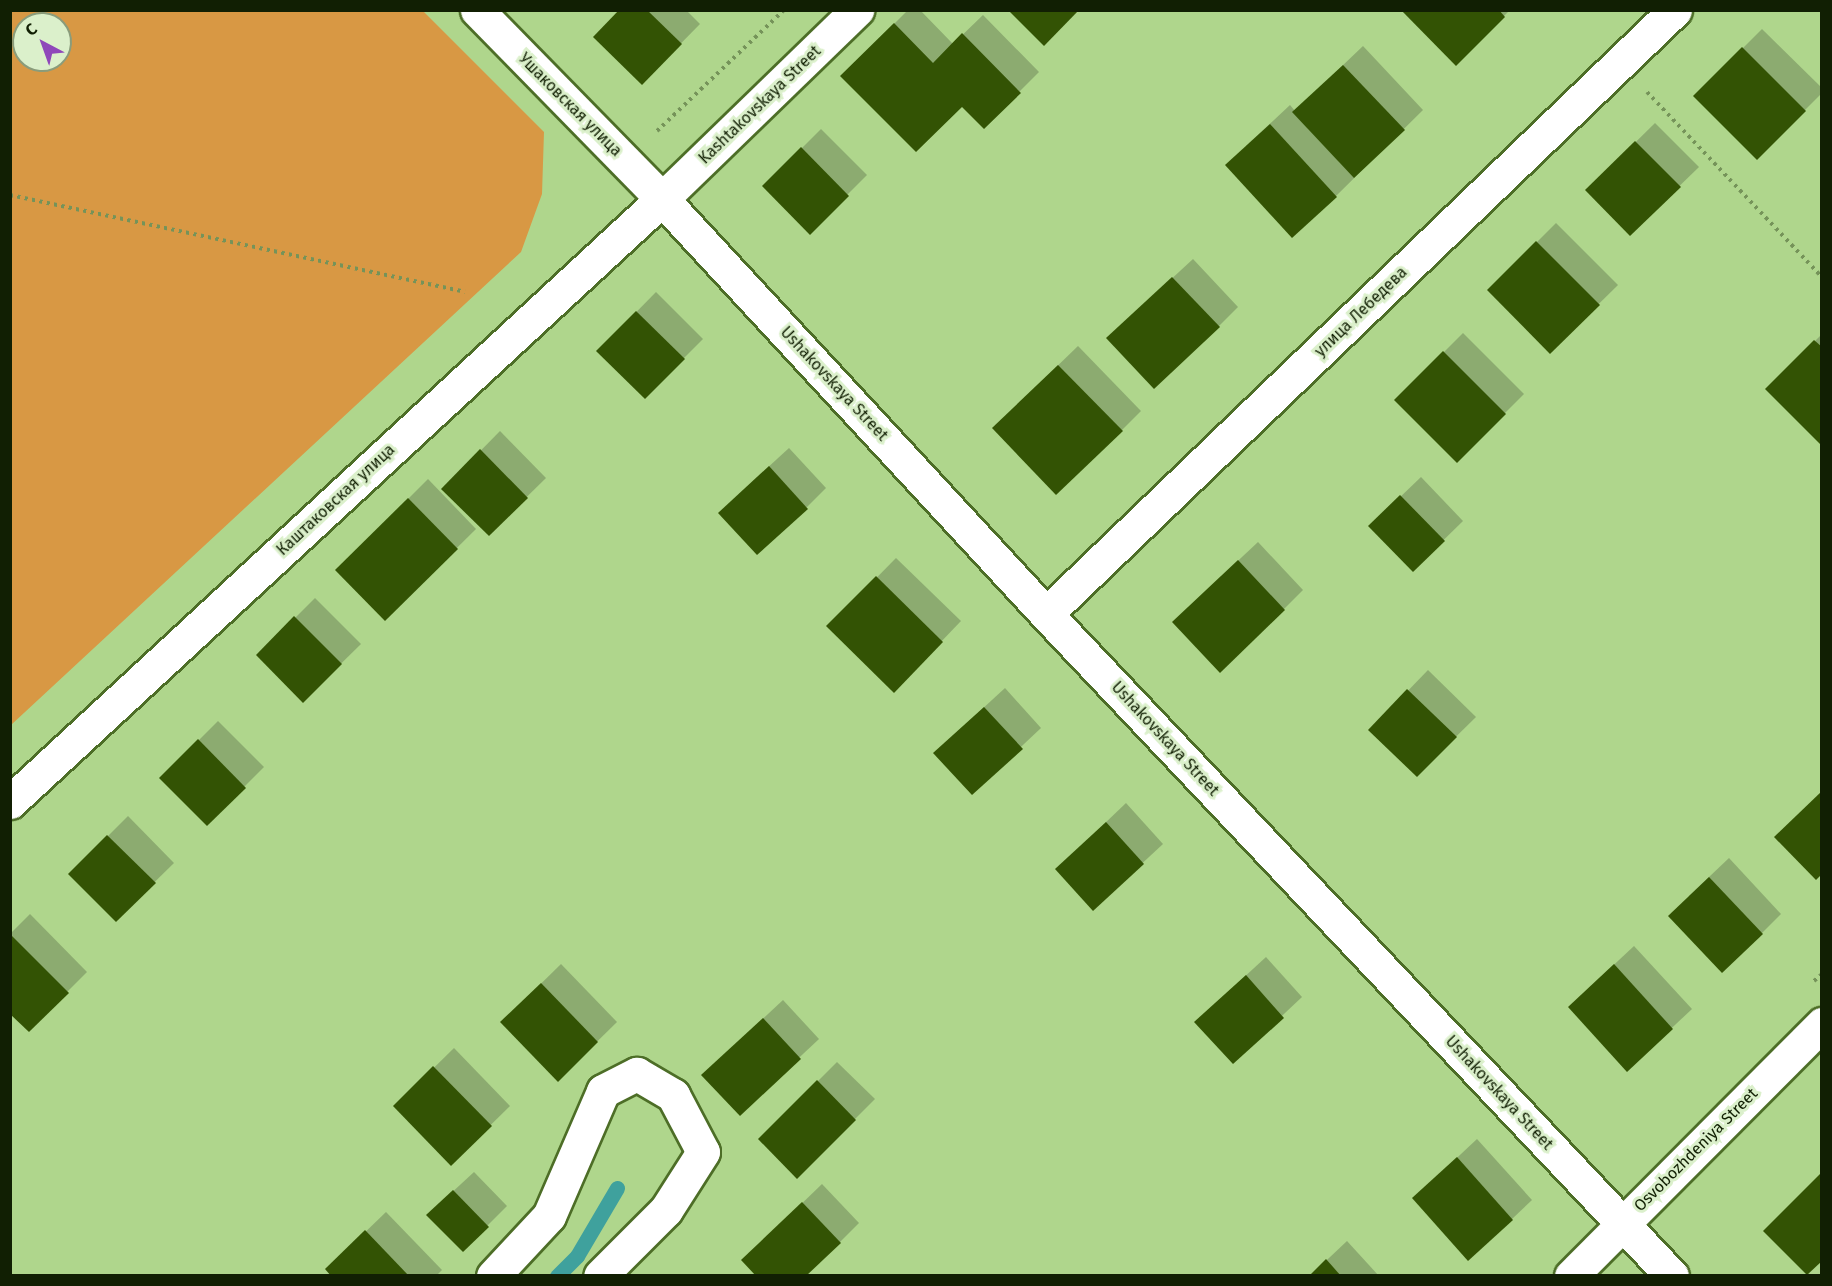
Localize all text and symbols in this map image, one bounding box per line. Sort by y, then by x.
north arrow [12,12,72,72]
text: С [21,19,41,40]
street label: Kashtakovskaya Street [695,42,825,168]
street label: Ушаковская улица [514,49,626,161]
street label: улица Лебедева [1311,263,1411,361]
street label: Ushakovskaya Street [776,323,892,445]
street label: Каштаковская улица [273,440,399,560]
street label: Ushakovskaya Street [1107,678,1223,800]
street label: Ushakovskaya Street [1441,1032,1557,1154]
street label: Osvobozhdeniya Street [1630,1084,1762,1216]

